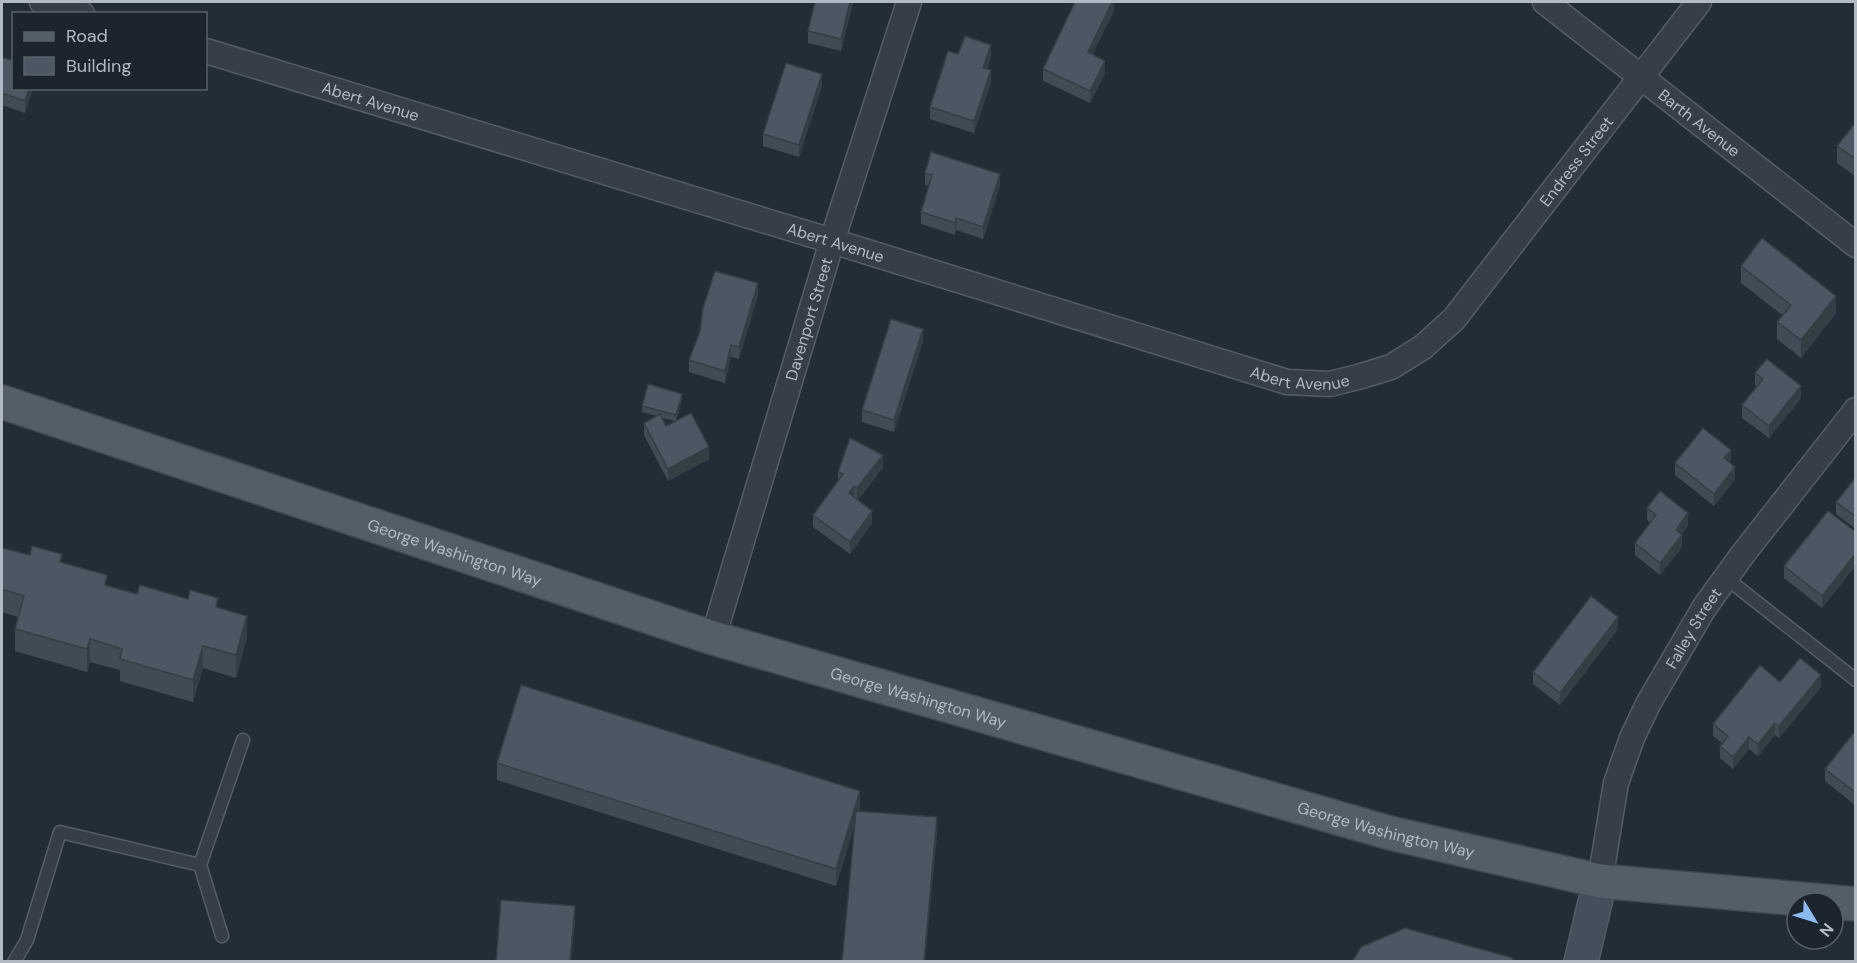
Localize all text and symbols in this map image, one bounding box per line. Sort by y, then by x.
legend [12,12,207,90]
text: Road [66,24,108,48]
text: Building [66,54,131,78]
street label: Abert Avenue [319,77,422,126]
street label: Barth Avenue [1654,84,1744,162]
street label: Endress Street [1535,112,1618,211]
street label: Abert Avenue [784,218,887,268]
street label: Davenport Street [781,255,837,383]
street label: Abert Avenue [1248,361,1352,395]
street label: George Washington Way [365,514,544,591]
street label: Falley Street [1661,584,1726,673]
street label: George Washington Way [828,662,1009,733]
street label: George Washington Way [1295,797,1477,863]
north arrow [1785,891,1845,951]
text: N [1815,919,1838,941]

